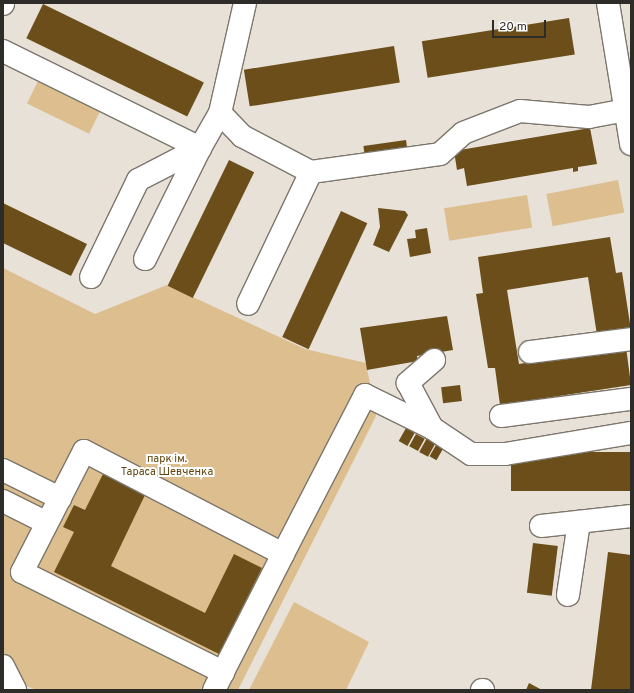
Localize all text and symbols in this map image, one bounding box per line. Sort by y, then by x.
scale bar [494,12,548,38]
text: 20 m [499,19,527,35]
park label: парк ім. Тараса Шевченка [121,453,213,479]

